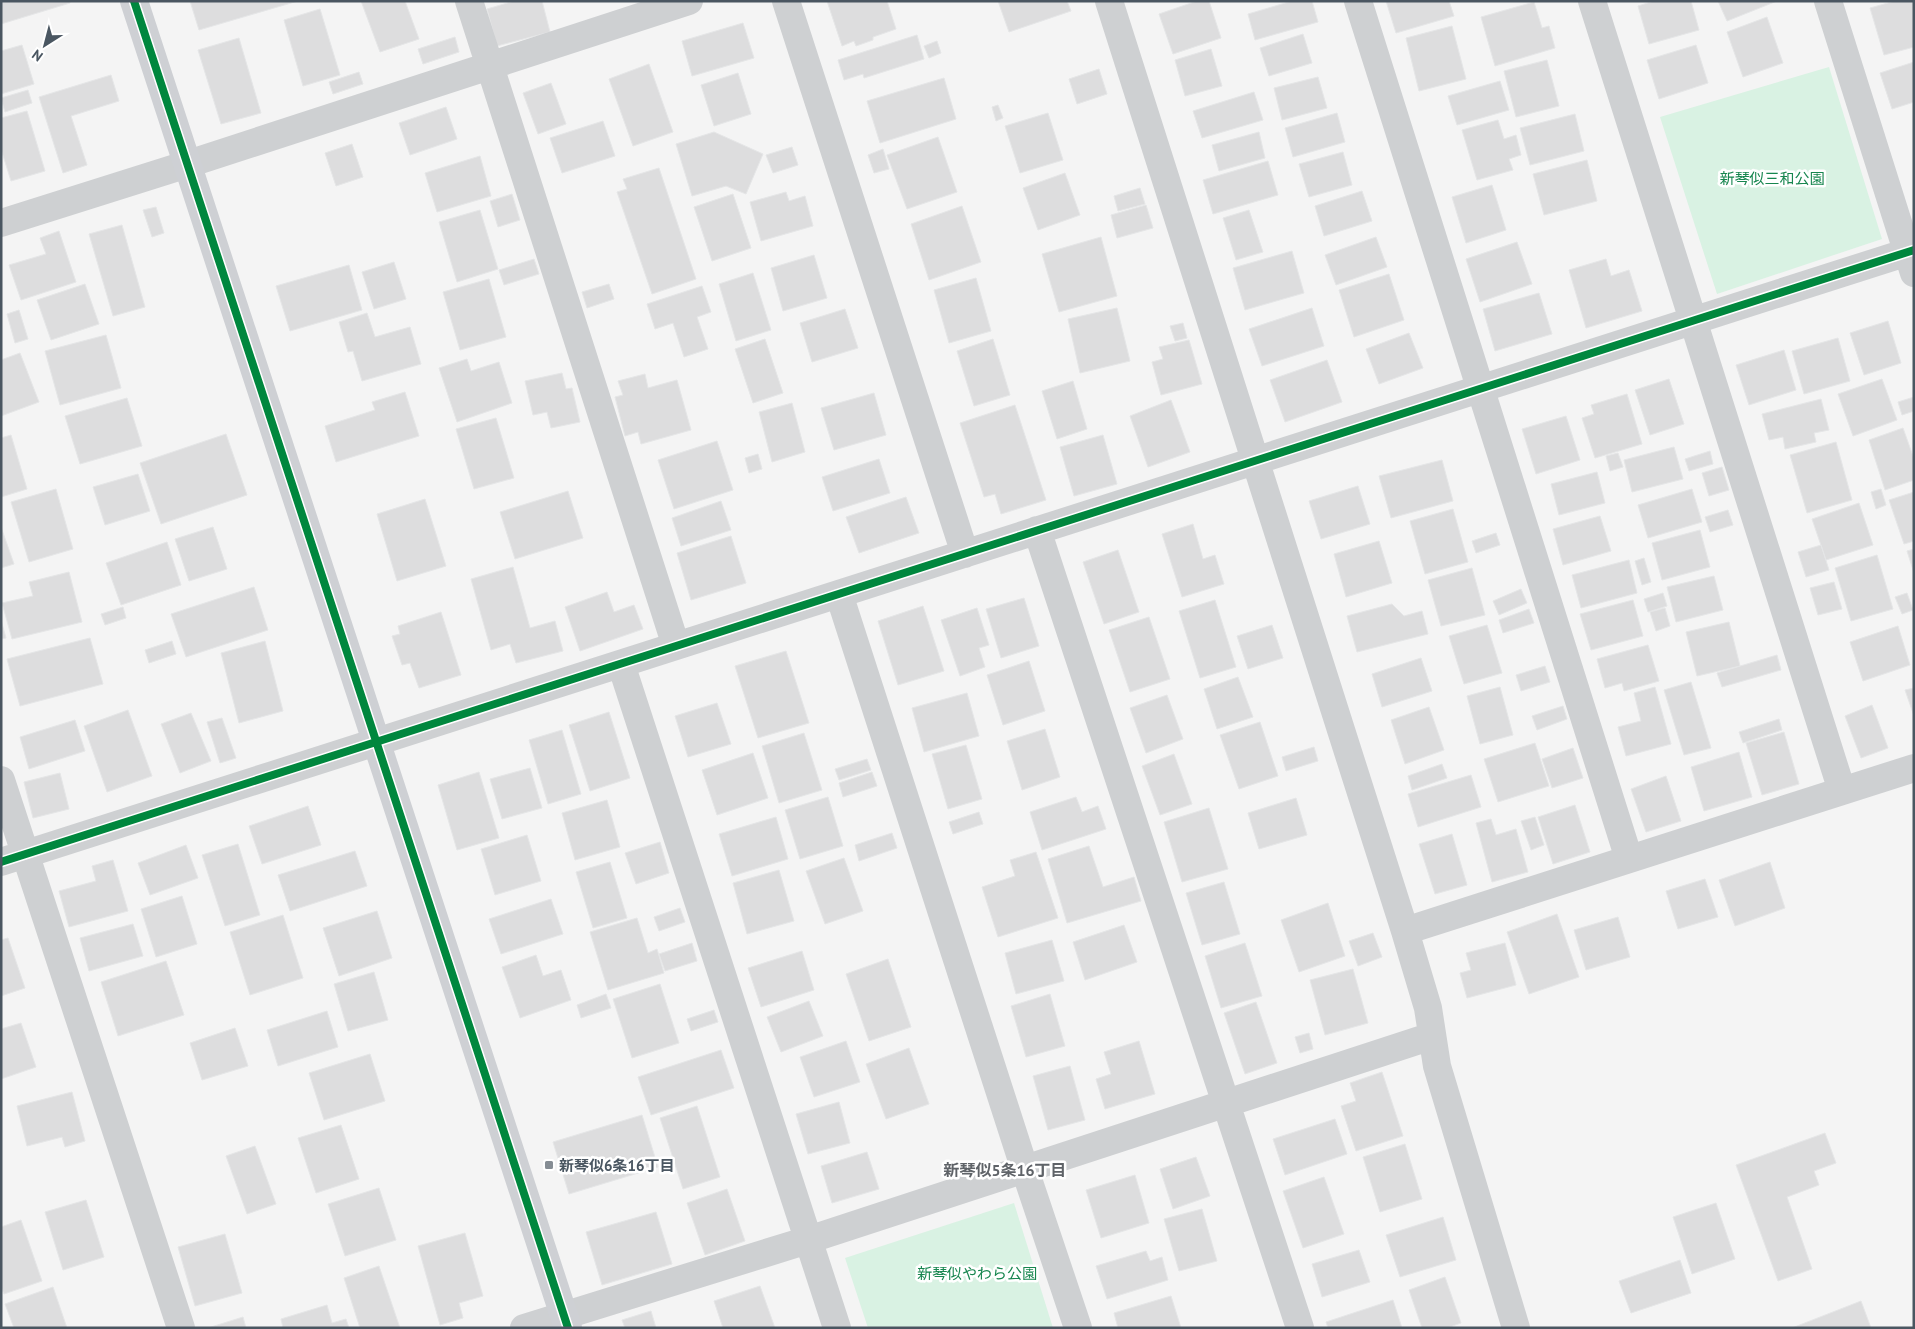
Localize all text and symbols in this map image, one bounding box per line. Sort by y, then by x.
north arrow [20,20,70,70]
text: N [28,46,46,66]
park label: 新琴似三和公園 [1719,169,1825,188]
place label: 新琴似6条16丁目 [559,1156,675,1175]
marker: 新琴似6条16丁目 [543,1159,555,1171]
district label: 新琴似5条16丁目 [943,1160,1067,1180]
park label: 新琴似やわら公園 [917,1264,1037,1283]

